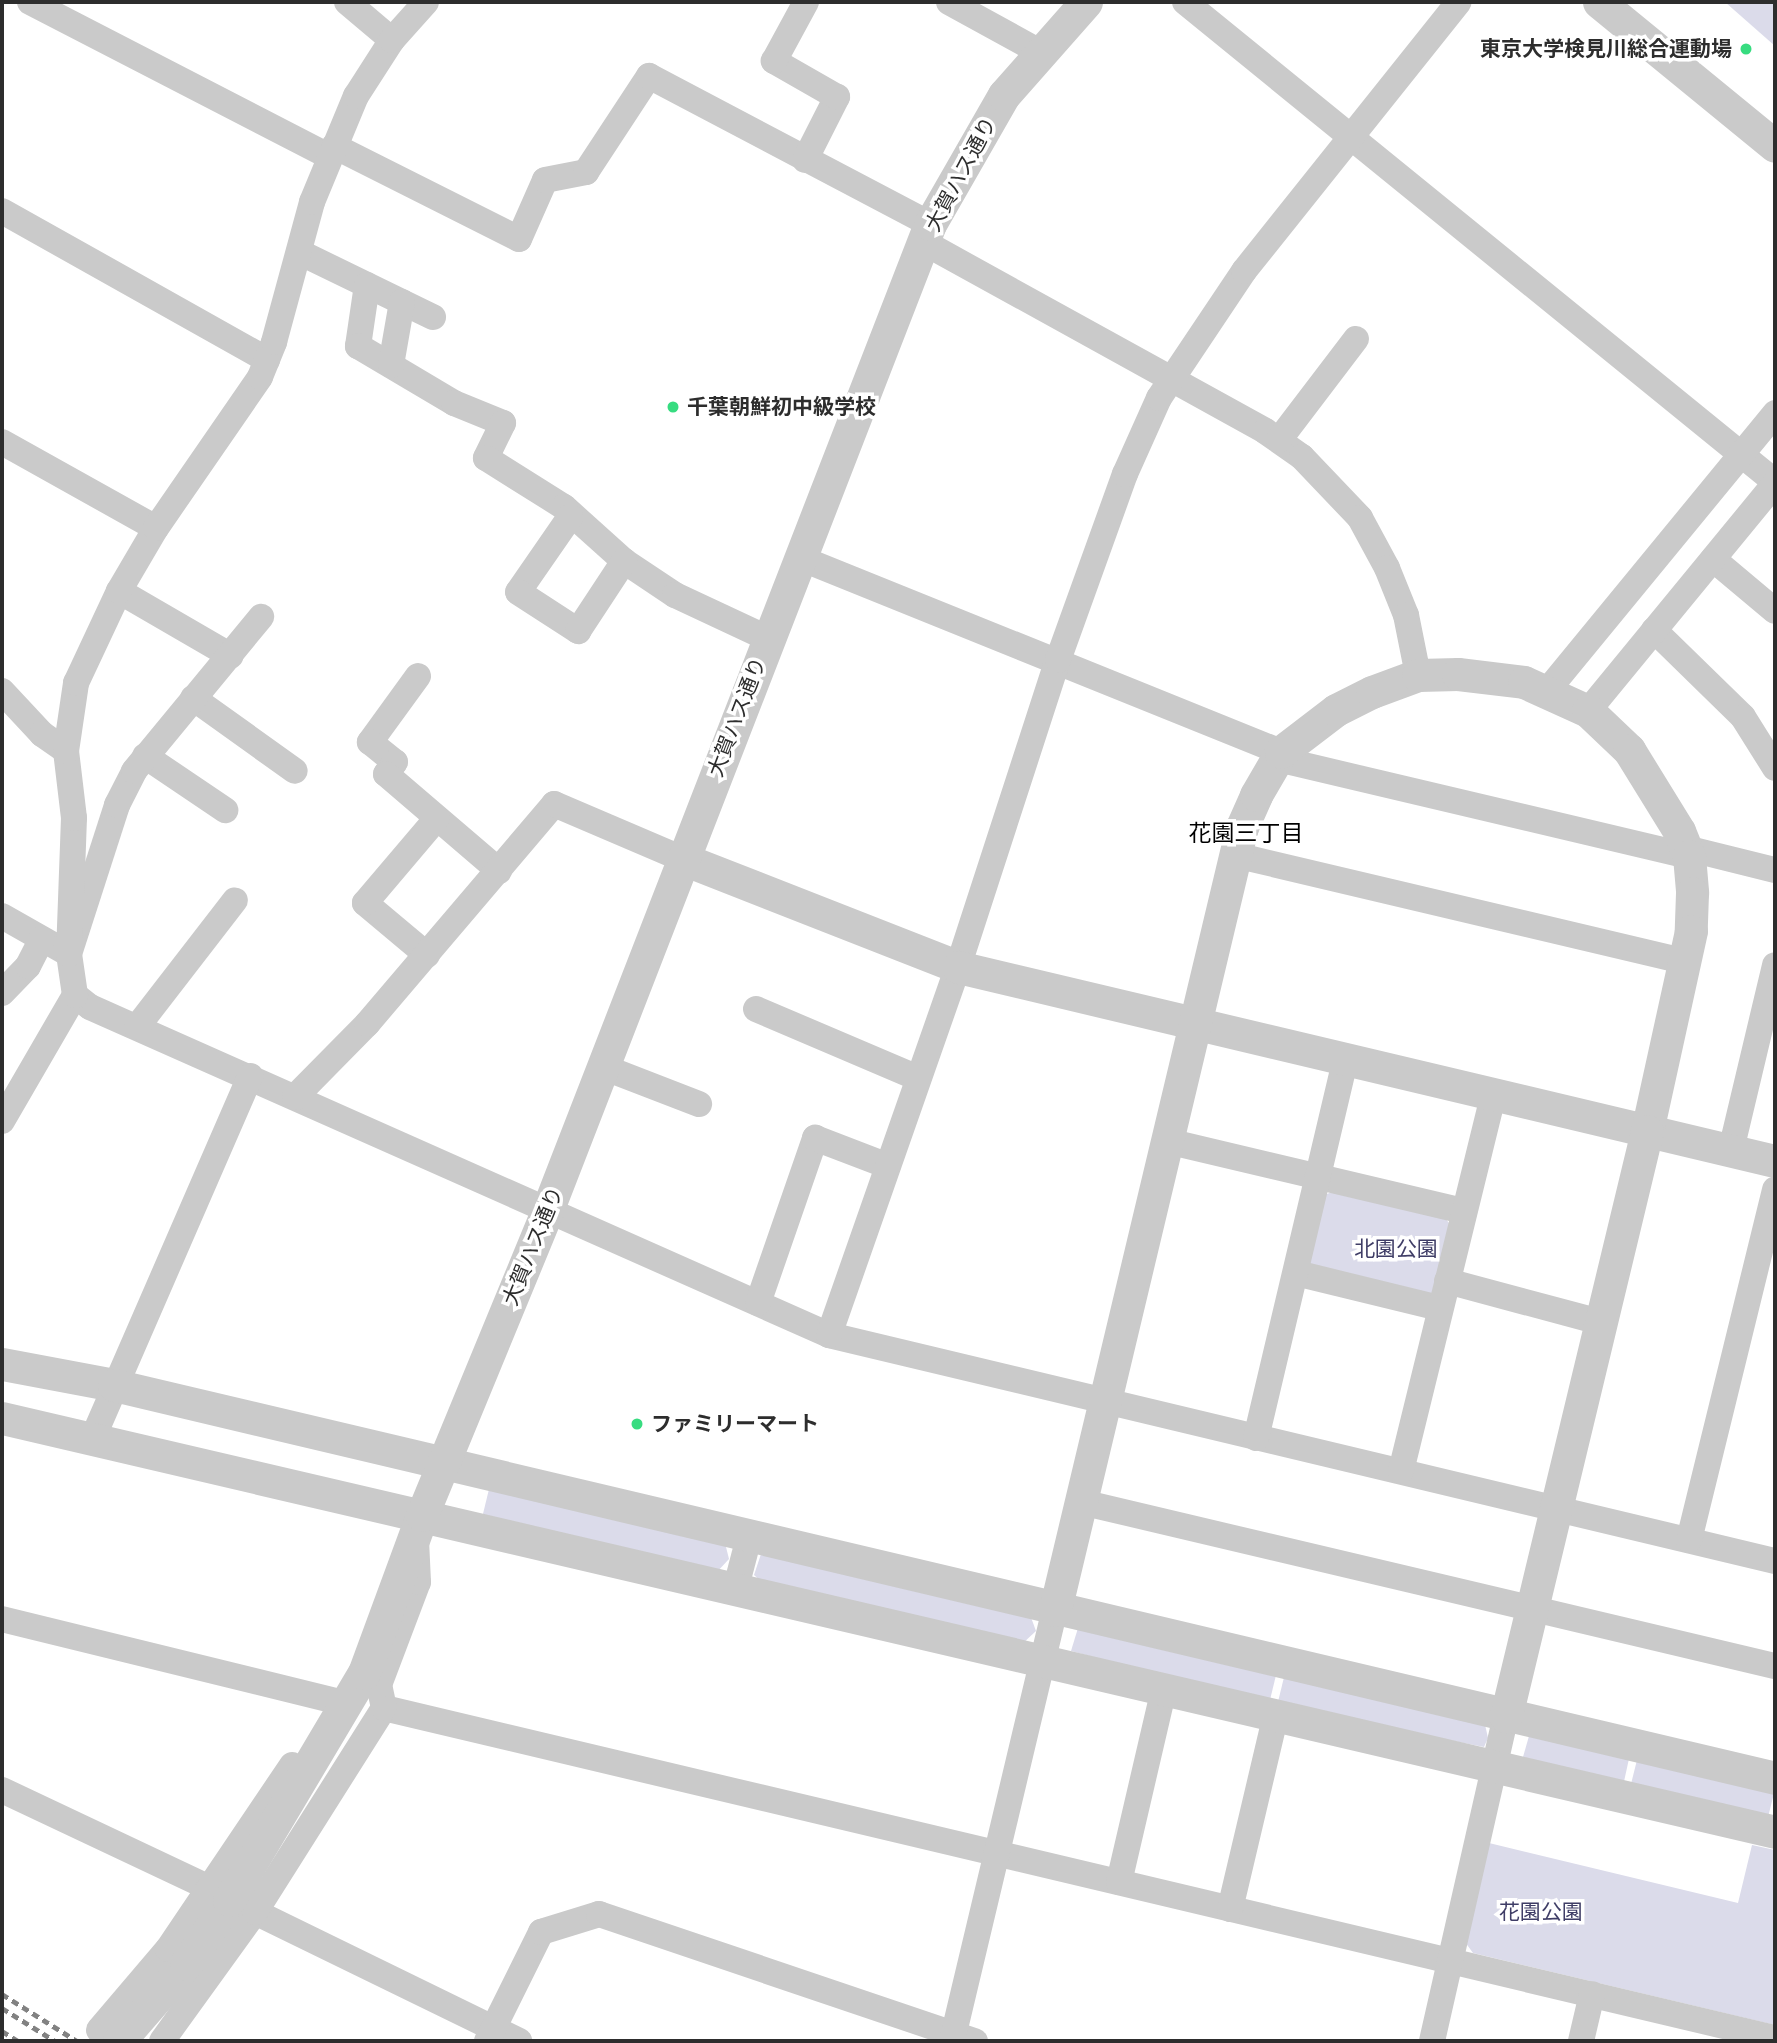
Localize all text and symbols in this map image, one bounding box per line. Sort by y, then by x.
place label: 東京大学検見川総合運動場 [1480,36,1732,62]
marker: 東京大学検見川総合運動場 [1738,41,1754,57]
street label: 大賀ハス通り [920,112,1002,236]
place label: 千葉朝鮮初中級学校 [687,394,876,420]
marker: 千葉朝鮮初中級学校 [665,399,681,415]
street label: 大賀ハス通り [703,654,771,780]
district label: 花園三丁目 [1189,819,1303,847]
street label: 大賀ハス通り [498,1183,568,1309]
park label: 北園公園 [1354,1236,1438,1262]
place label: ファミリーマート [651,1411,819,1437]
marker: ファミリーマート [629,1416,645,1432]
park label: 花園公園 [1499,1899,1583,1925]

